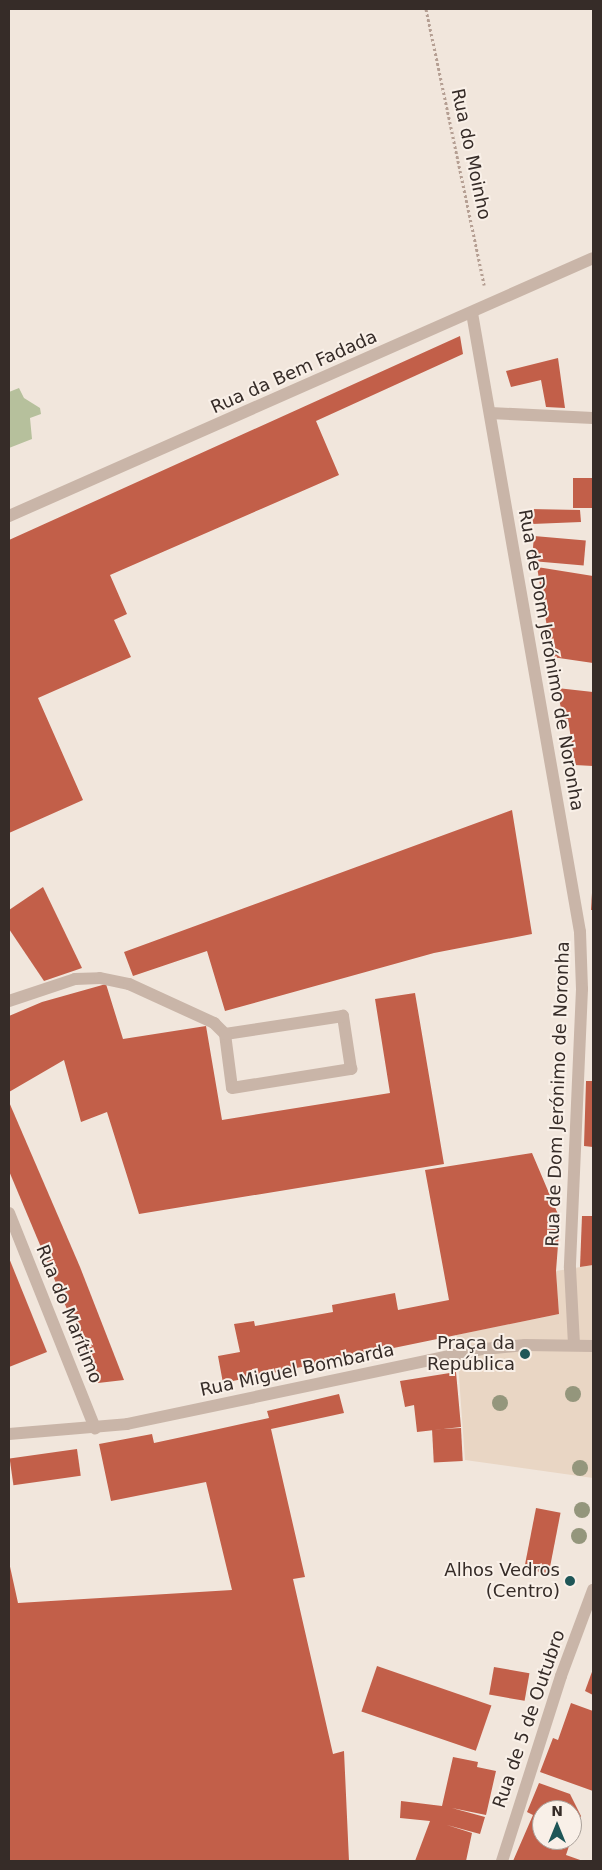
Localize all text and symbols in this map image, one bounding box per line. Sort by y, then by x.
street label: Rua do Moinho [447,87,495,221]
street label: Rua da Bem Fadada [208,326,380,418]
street label: Rua de Dom Jerónimo de Noronha [514,508,588,812]
street label: Rua de Dom Jerónimo de Noronha [542,941,574,1247]
street label: Rua do Marítimo [31,1242,107,1386]
place label: Praça da República [427,1333,515,1376]
street label: Rua Miguel Bombarda [198,1339,396,1401]
marker: Praça da República [519,1348,531,1360]
place label: Alhos Vedros (Centro) [444,1560,560,1602]
marker: Alhos Vedros (Centro) [564,1575,576,1587]
street label: Rua de 5 de Outubro [488,1627,570,1811]
north arrow [532,1800,582,1850]
text: N [551,1803,563,1819]

